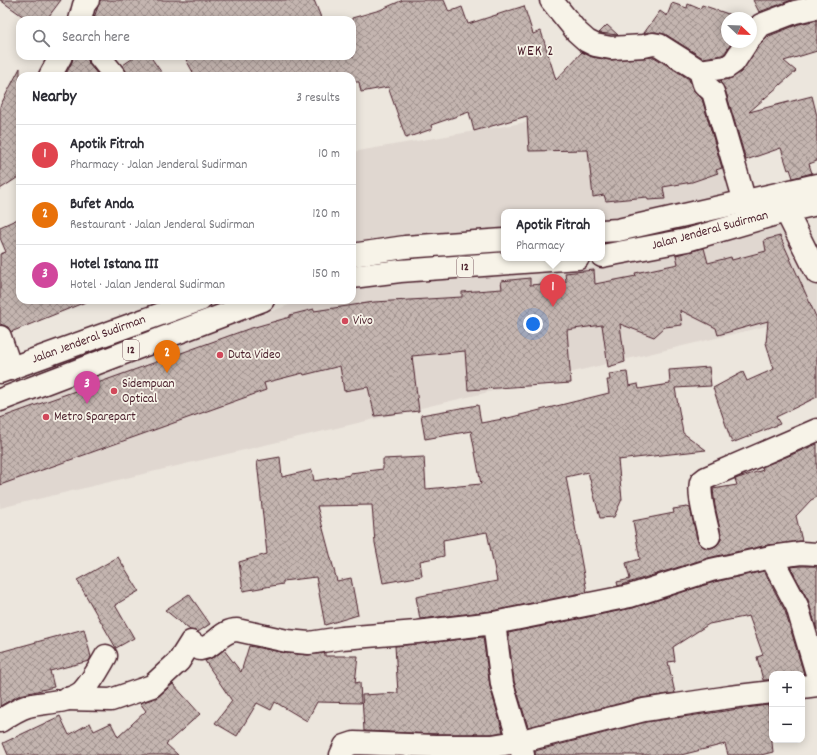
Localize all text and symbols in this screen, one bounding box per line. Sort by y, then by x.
north arrow [721,12,757,48]
search box [16,16,356,60]
icon: search [30,27,52,49]
text: Search here [62,27,130,49]
district label: WEK 2 [517,41,555,63]
text: Nearby [32,86,76,110]
text: 3 results [296,89,340,108]
text: Apotik Fitrah [70,134,144,156]
text: 1 [44,145,46,164]
text: 10 m [318,145,340,164]
text: Pharmacy · Jalan Jenderal Sudirman [70,156,247,175]
text: Bufet Anda [70,194,134,216]
text: 2 [42,205,48,224]
text: 120 m [312,205,340,224]
street label: Jalan Jenderal Sudirman [650,206,770,256]
popup [501,209,605,261]
text: Apotik Fitrah [516,215,590,237]
text: Restaurant · Jalan Jenderal Sudirman [70,216,255,235]
text: Pharmacy [516,237,564,256]
text: Hotel Istana III [70,254,158,276]
road number: 12 [457,257,473,277]
text: 3 [42,265,48,284]
text: 150 m [312,265,340,284]
pin: 1 [540,274,566,307]
text: Hotel · Jalan Jenderal Sudirman [70,276,225,295]
street label: Jalan Jenderal Sudirman [29,311,149,369]
place label: Vivo [353,312,373,331]
your location [523,314,543,334]
marker: Vivo [340,316,350,326]
road number: 12 [123,340,139,360]
pin: 2 [154,340,180,373]
place label: Duta Video [228,346,281,365]
marker: Duta Video [215,350,225,360]
pin: 3 [74,371,100,404]
place label: Sidempuan Optical [122,375,175,409]
marker: Sidempuan Optical [109,386,119,396]
place label: Metro Sparepart [54,408,136,427]
marker: Metro Sparepart [41,412,51,422]
map controls [769,671,805,743]
button: + [769,671,805,707]
button: − [769,707,805,743]

